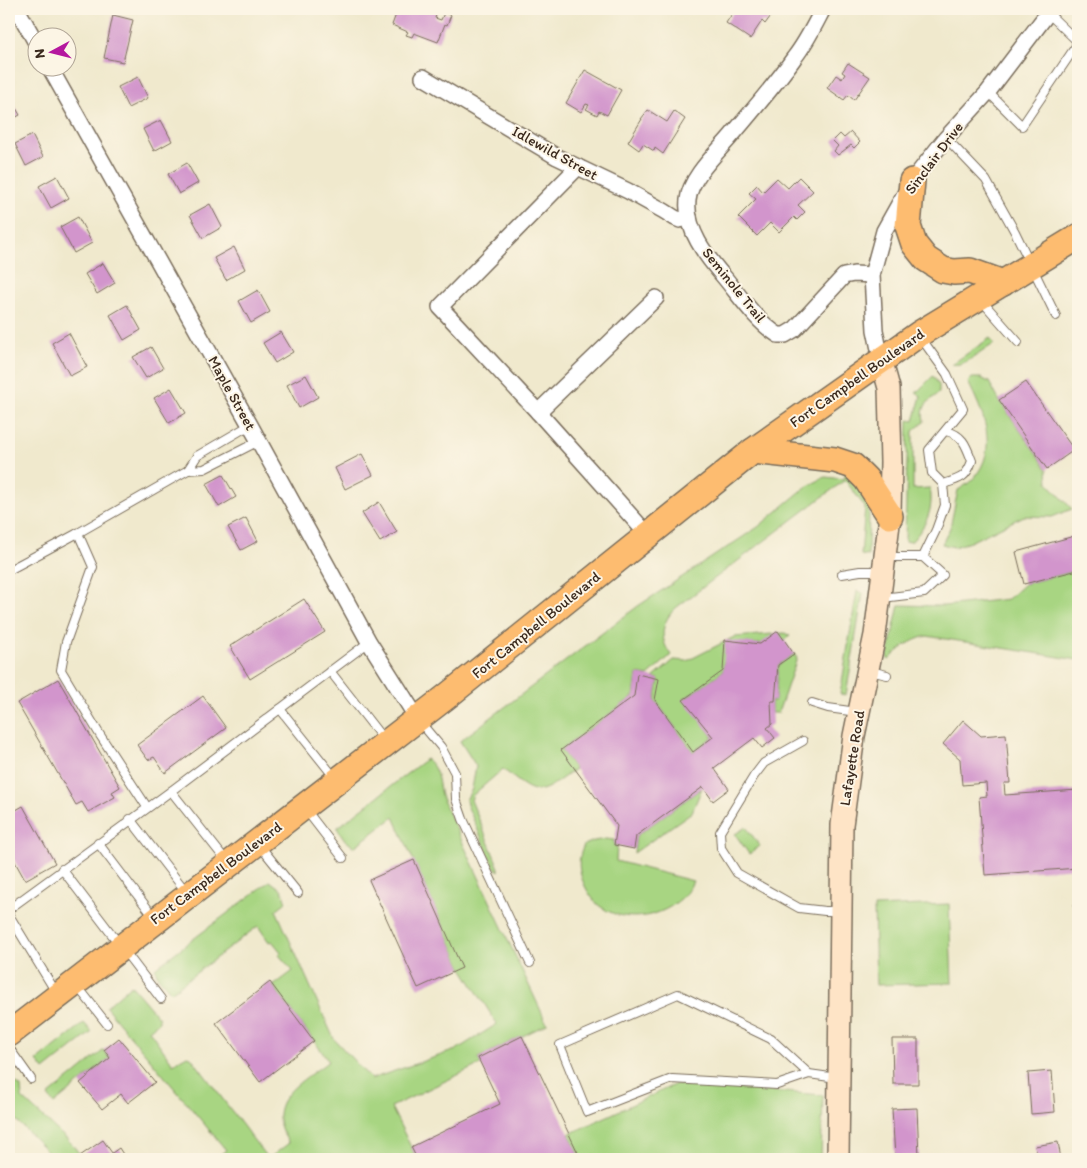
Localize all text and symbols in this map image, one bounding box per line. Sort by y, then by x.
north arrow [28,28,78,78]
text: N [31,48,49,59]
street label: Sinclair Drive [901,118,967,198]
street label: Idlewild Street [509,122,601,184]
street label: Seminole Trail [698,244,770,327]
street label: Fort Campbell Boulevard [786,325,928,431]
street label: Maple Street [204,353,260,434]
street label: Fort Campbell Boulevard [468,568,604,682]
street label: Lafayette Road [836,708,869,807]
street label: Fort Campbell Boulevard [147,818,285,928]

